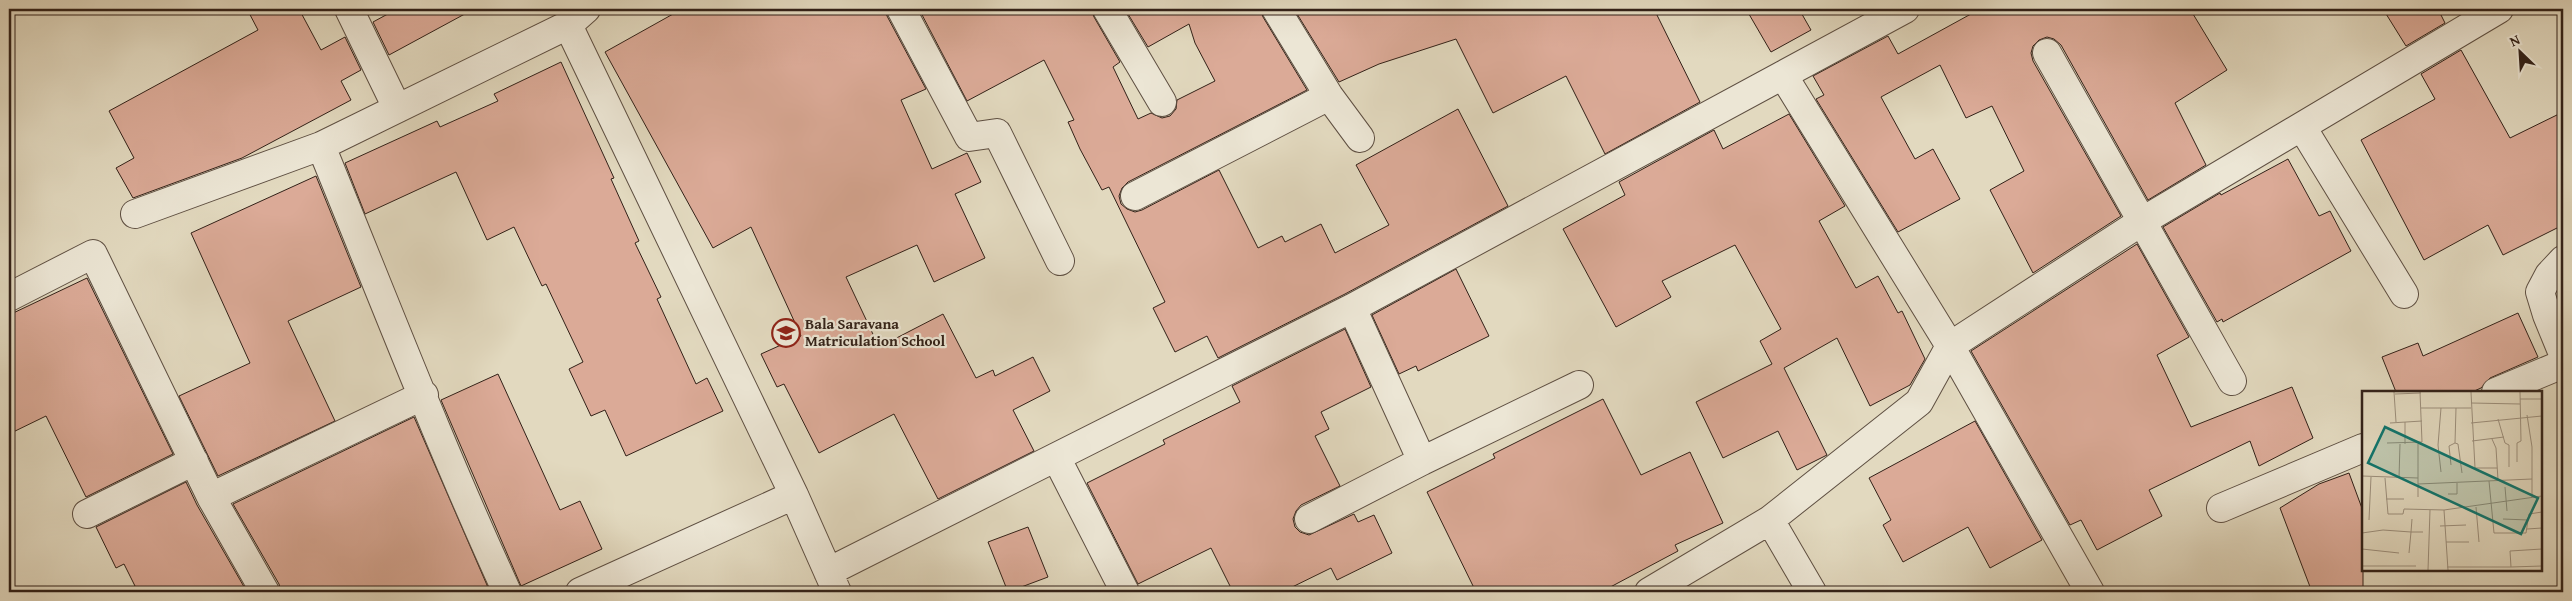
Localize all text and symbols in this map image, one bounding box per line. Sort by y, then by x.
north arrow [2494,28,2544,78]
text: N [2506,29,2524,51]
place label: Bala Saravana Matriculation School [805,313,946,351]
school or university icon: Bala Saravana Matriculation School [771,318,801,348]
inset map [2362,391,2542,571]

